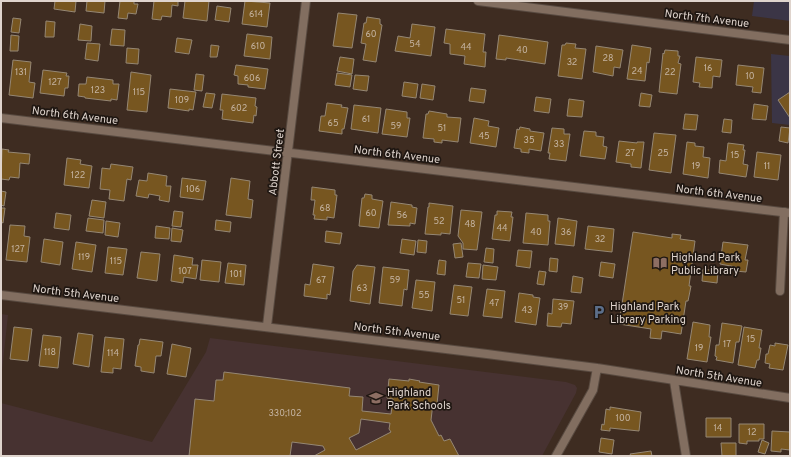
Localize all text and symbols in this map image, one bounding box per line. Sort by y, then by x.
street label: North 7th Avenue [664,7,750,31]
house number: 614 [249,9,263,20]
house number: 60 [365,29,377,40]
house number: 54 [409,39,421,50]
house number: 610 [251,41,265,52]
house number: 44 [460,42,472,53]
house number: 40 [516,45,528,56]
house number: 28 [602,53,614,64]
house number: 32 [567,57,577,68]
house number: 16 [704,63,712,74]
house number: 24 [631,66,643,77]
house number: 131 [15,67,27,78]
house number: 22 [664,67,676,78]
house number: 10 [745,71,755,82]
house number: 606 [244,73,260,84]
house number: 127 [48,77,62,88]
house number: 123 [91,85,105,96]
house number: 115 [133,87,145,98]
house number: 109 [175,95,189,106]
house number: 602 [231,103,247,114]
street label: North 6th Avenue [31,104,119,128]
house number: 61 [362,114,370,125]
house number: 65 [328,118,338,129]
house number: 59 [391,121,401,132]
house number: 51 [438,123,446,134]
street label: Abbott Street [266,128,288,196]
house number: 45 [478,131,490,142]
house number: 35 [523,135,535,146]
house number: 33 [554,139,564,150]
street label: North 6th Avenue [353,143,441,167]
house number: 27 [625,148,635,159]
house number: 25 [657,148,669,159]
house number: 15 [731,150,739,161]
house number: 19 [692,161,700,172]
house number: 11 [764,161,770,172]
house number: 122 [71,170,85,181]
street label: North 6th Avenue [675,182,763,206]
house number: 106 [186,184,200,195]
house number: 68 [320,203,330,214]
house number: 60 [365,208,377,219]
house number: 56 [397,210,407,221]
house number: 52 [433,216,445,227]
house number: 48 [464,219,476,230]
house number: 44 [496,223,508,234]
house number: 40 [530,227,542,238]
house number: 36 [561,227,571,238]
house number: 32 [595,234,605,245]
house number: 127 [11,244,25,255]
place label: Highland Park Public Library [671,251,741,278]
house number: 119 [78,252,90,263]
library icon: Highland Park Public Library [652,255,668,271]
house number: 115 [110,256,122,267]
house number: 107 [178,266,192,277]
house number: 101 [230,269,242,280]
house number: 67 [316,275,326,286]
house number: 59 [390,275,400,286]
street label: North 5th Avenue [32,282,120,306]
house number: 63 [357,283,367,294]
house number: 55 [418,290,430,301]
house number: 51 [457,295,465,306]
house number: 47 [489,298,499,309]
place label: Highland Park Library Parking [610,300,686,327]
house number: 39 [558,302,568,313]
parking icon: Highland Park Library Parking [591,304,607,320]
house number: 43 [521,305,533,316]
street label: North 5th Avenue [353,320,441,344]
house number: 15 [747,334,755,345]
house number: 17 [723,339,731,350]
house number: 19 [695,343,703,354]
house number: 118 [44,347,56,358]
house number: 114 [107,348,119,359]
street label: North 5th Avenue [675,363,763,391]
place label: Highland Park Schools [387,386,451,413]
school or university icon: Highland Park Schools [368,390,384,406]
house number: 330;102 [268,408,302,419]
house number: 100 [616,413,631,424]
house number: 14 [714,423,723,434]
house number: 12 [748,427,756,438]

